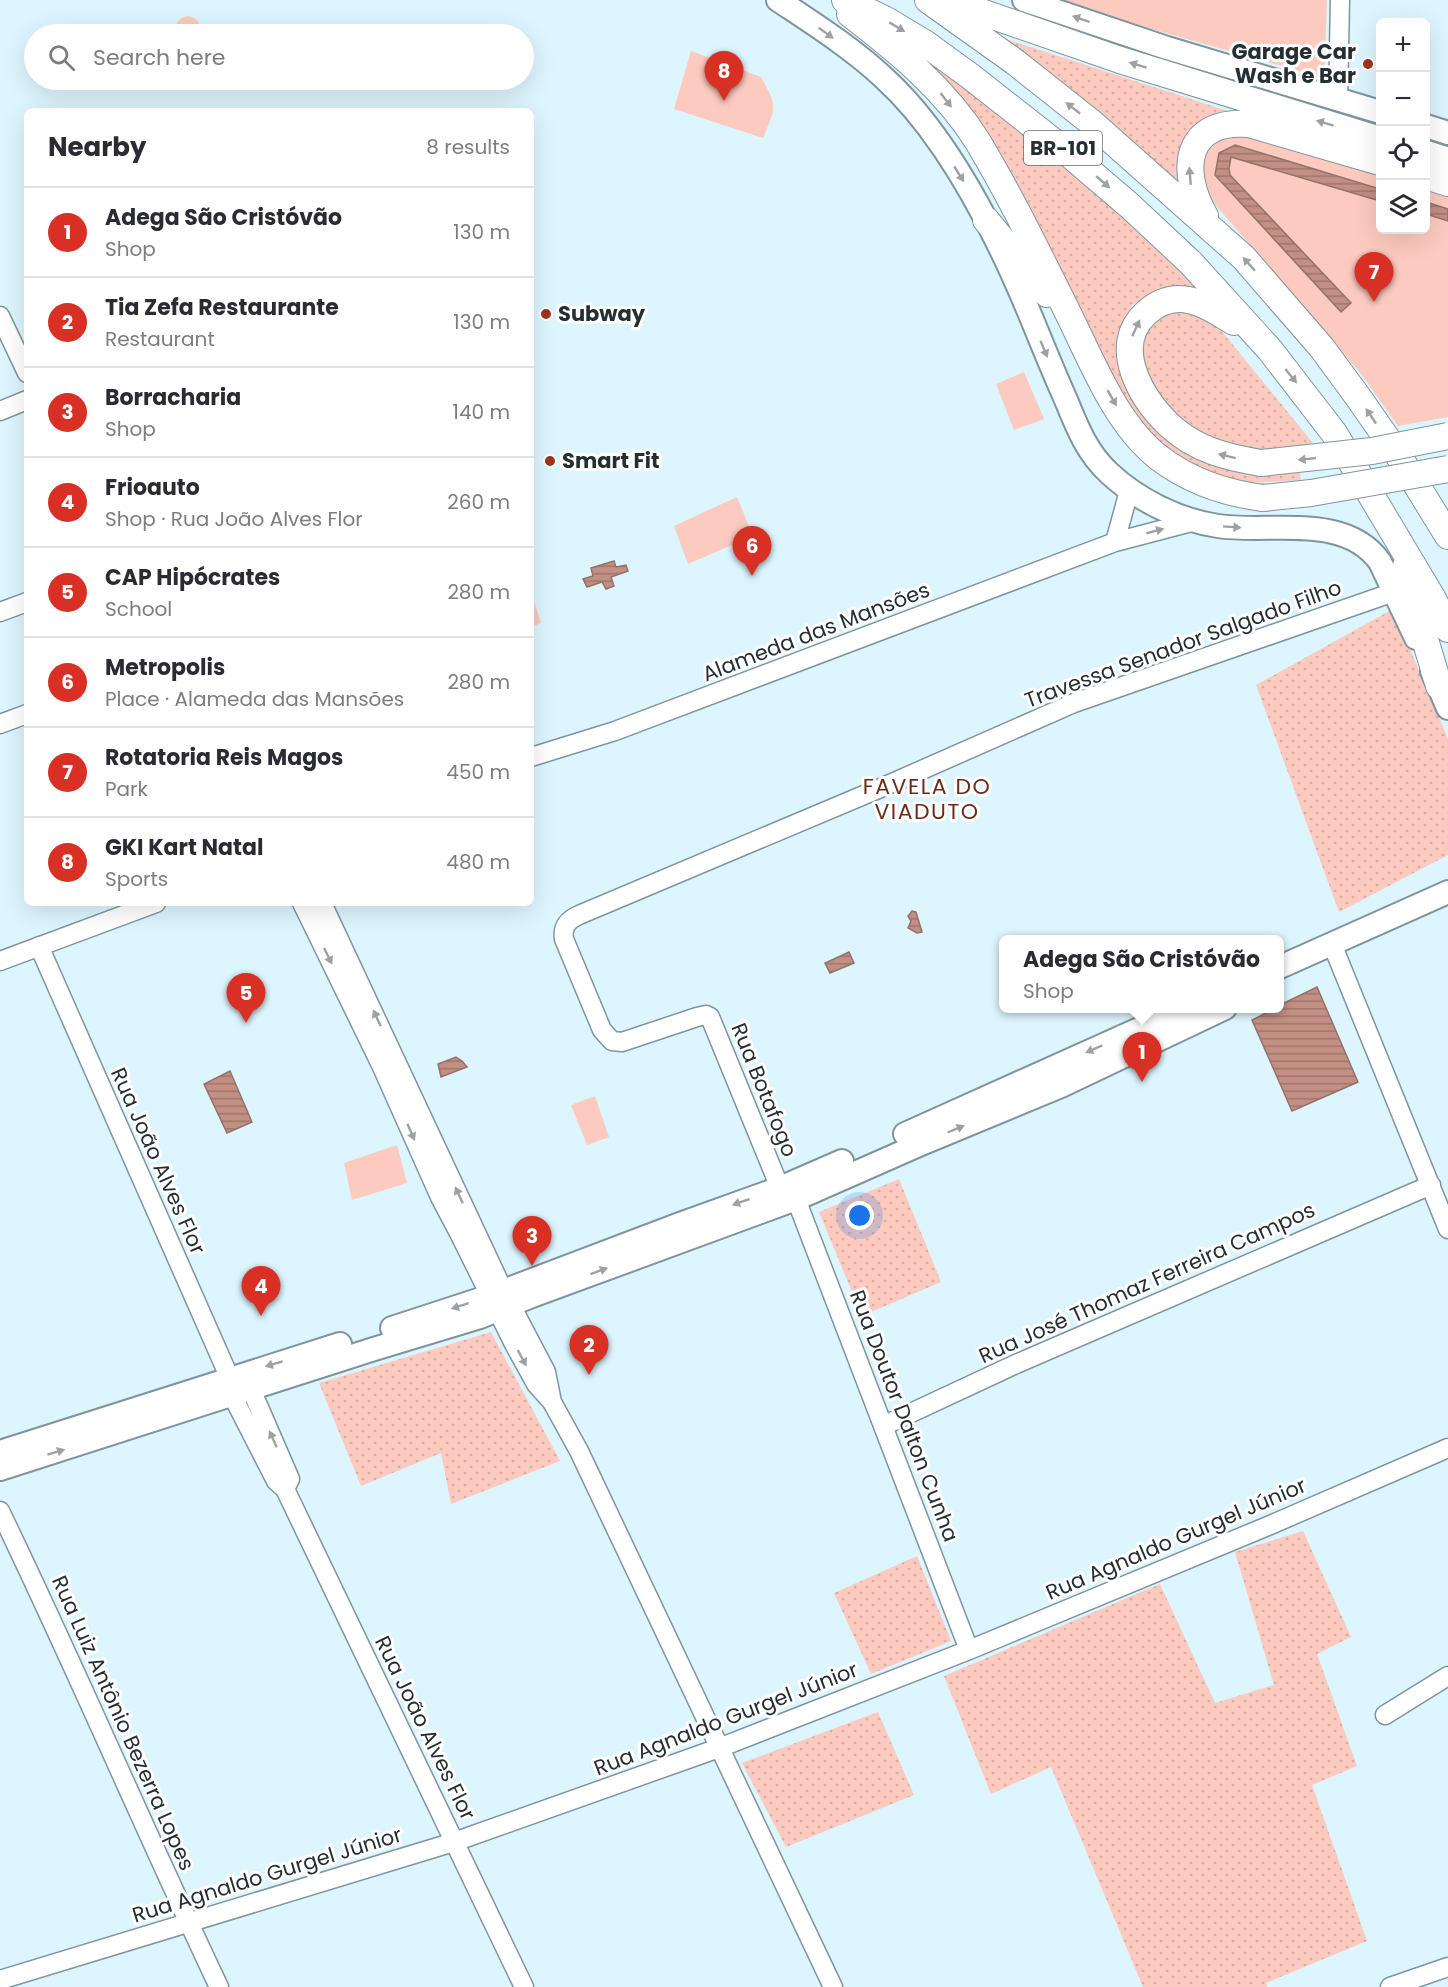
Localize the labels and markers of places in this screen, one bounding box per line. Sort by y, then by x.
place label: Garage Car Wash e Bar [1232,37,1356,90]
pin: 8 [704,51,744,101]
marker: Garage Car Wash e Bar [1361,57,1375,71]
pin: 7 [1354,252,1394,302]
place label: Subway [558,299,646,328]
marker: Subway [539,307,553,321]
place label: Smart Fit [562,446,660,475]
marker: Smart Fit [543,454,557,468]
pin: 6 [732,526,771,576]
pin: 5 [226,974,266,1023]
pin: 1 [1122,1032,1162,1082]
pin: 3 [512,1216,552,1266]
pin: 4 [242,1266,280,1316]
pin: 2 [570,1326,608,1375]

